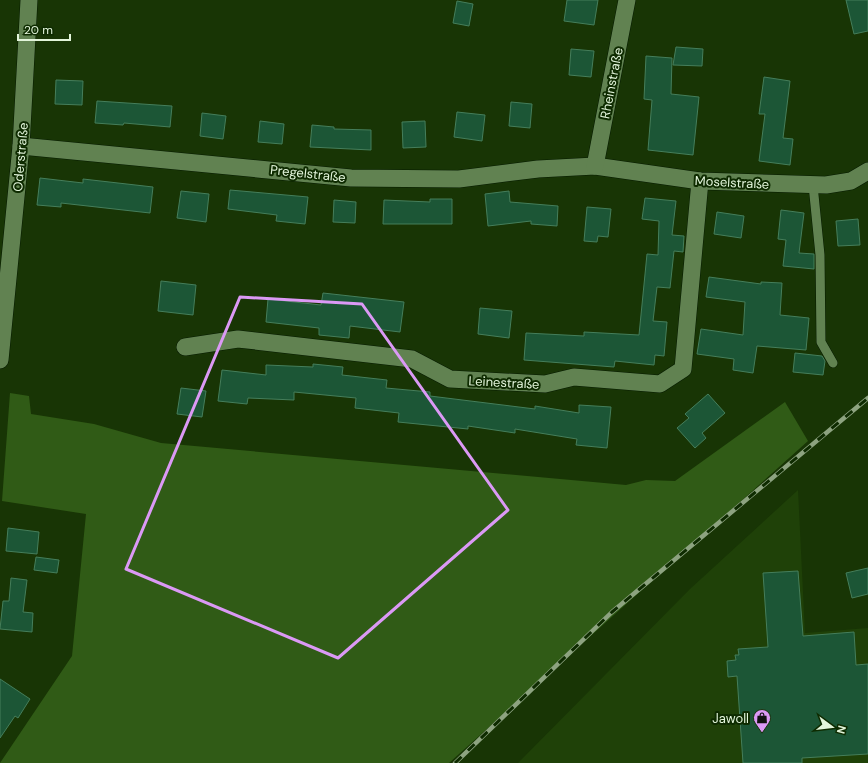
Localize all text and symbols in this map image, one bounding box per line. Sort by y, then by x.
scale bar [18,16,70,42]
text: 20 m [24,22,53,38]
street label: Rheinstraße [596,46,627,120]
street label: Oderstraße [9,122,32,192]
street label: Pregelstraße [269,161,347,186]
street label: Moselstraße [694,172,770,193]
street label: Leinestraße [468,372,540,393]
north arrow [812,707,852,747]
shop icon: Jawoll [752,708,772,733]
place label: Jawoll [712,710,749,727]
text: N [834,724,849,735]

